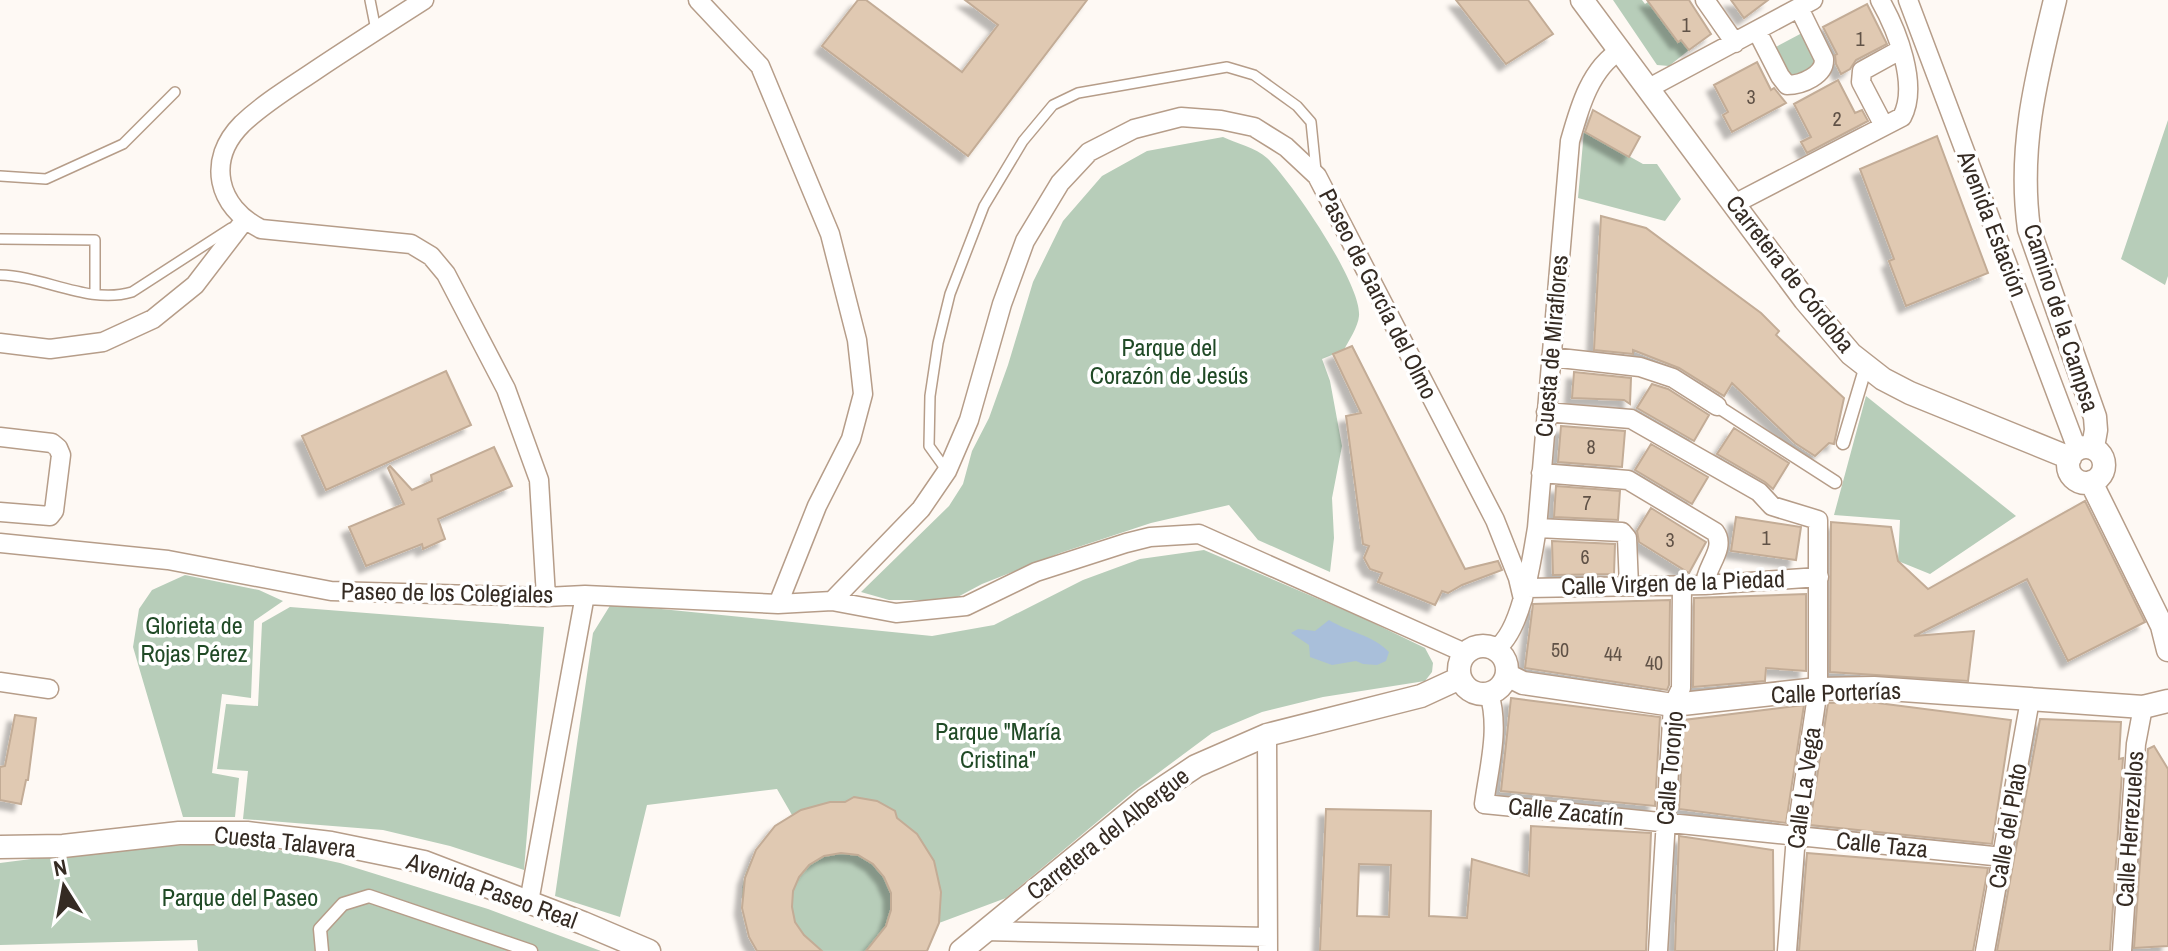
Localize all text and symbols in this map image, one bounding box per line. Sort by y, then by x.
house number: 1 [1681,11,1691,38]
house number: 1 [1855,25,1865,52]
house number: 3 [1746,83,1756,110]
house number: 2 [1832,105,1842,132]
street label: Avenida Estación [1950,145,2035,301]
street label: Paseo de García del Olmo [1312,183,1446,404]
street label: Carretera de Córdoba [1719,188,1862,359]
street label: Camino de la Campsa [2016,220,2107,416]
street label: Cuesta de Miraflores [1527,254,1575,438]
park label: Parque del Corazón de Jesús [1090,331,1248,391]
house number: 8 [1586,433,1596,460]
house number: 7 [1582,489,1592,516]
house number: 1 [1761,524,1771,551]
house number: 3 [1665,526,1675,553]
house number: 6 [1580,543,1590,570]
street label: Calle Virgen de la Piedad [1560,562,1785,602]
street label: Paseo de los Colegiales [341,574,553,610]
park label: Glorieta de Rojas Pérez [140,609,248,669]
house number: 50 [1551,636,1569,663]
house number: 44 [1604,640,1622,667]
house number: 40 [1645,649,1663,676]
street label: Calle Porterías [1770,674,1902,710]
street label: Calle Toronjo [1648,709,1690,826]
park label: Parque "María Cristina" [935,715,1061,775]
street label: Calle La Vega [1779,725,1827,851]
street label: Calle Herrezuelos [2108,750,2150,908]
street label: Carretera del Albergue [1020,760,1195,907]
street label: Calle del Plato [1980,761,2034,891]
street label: Calle Zacatín [1507,789,1625,833]
street label: Cuesta Talavera [213,818,358,864]
street label: Calle Taza [1835,823,1930,865]
street label: Avenida Paseo Real [402,844,582,936]
north arrow [24,847,104,927]
text: N [51,851,69,883]
park label: Parque del Paseo [162,881,318,913]

